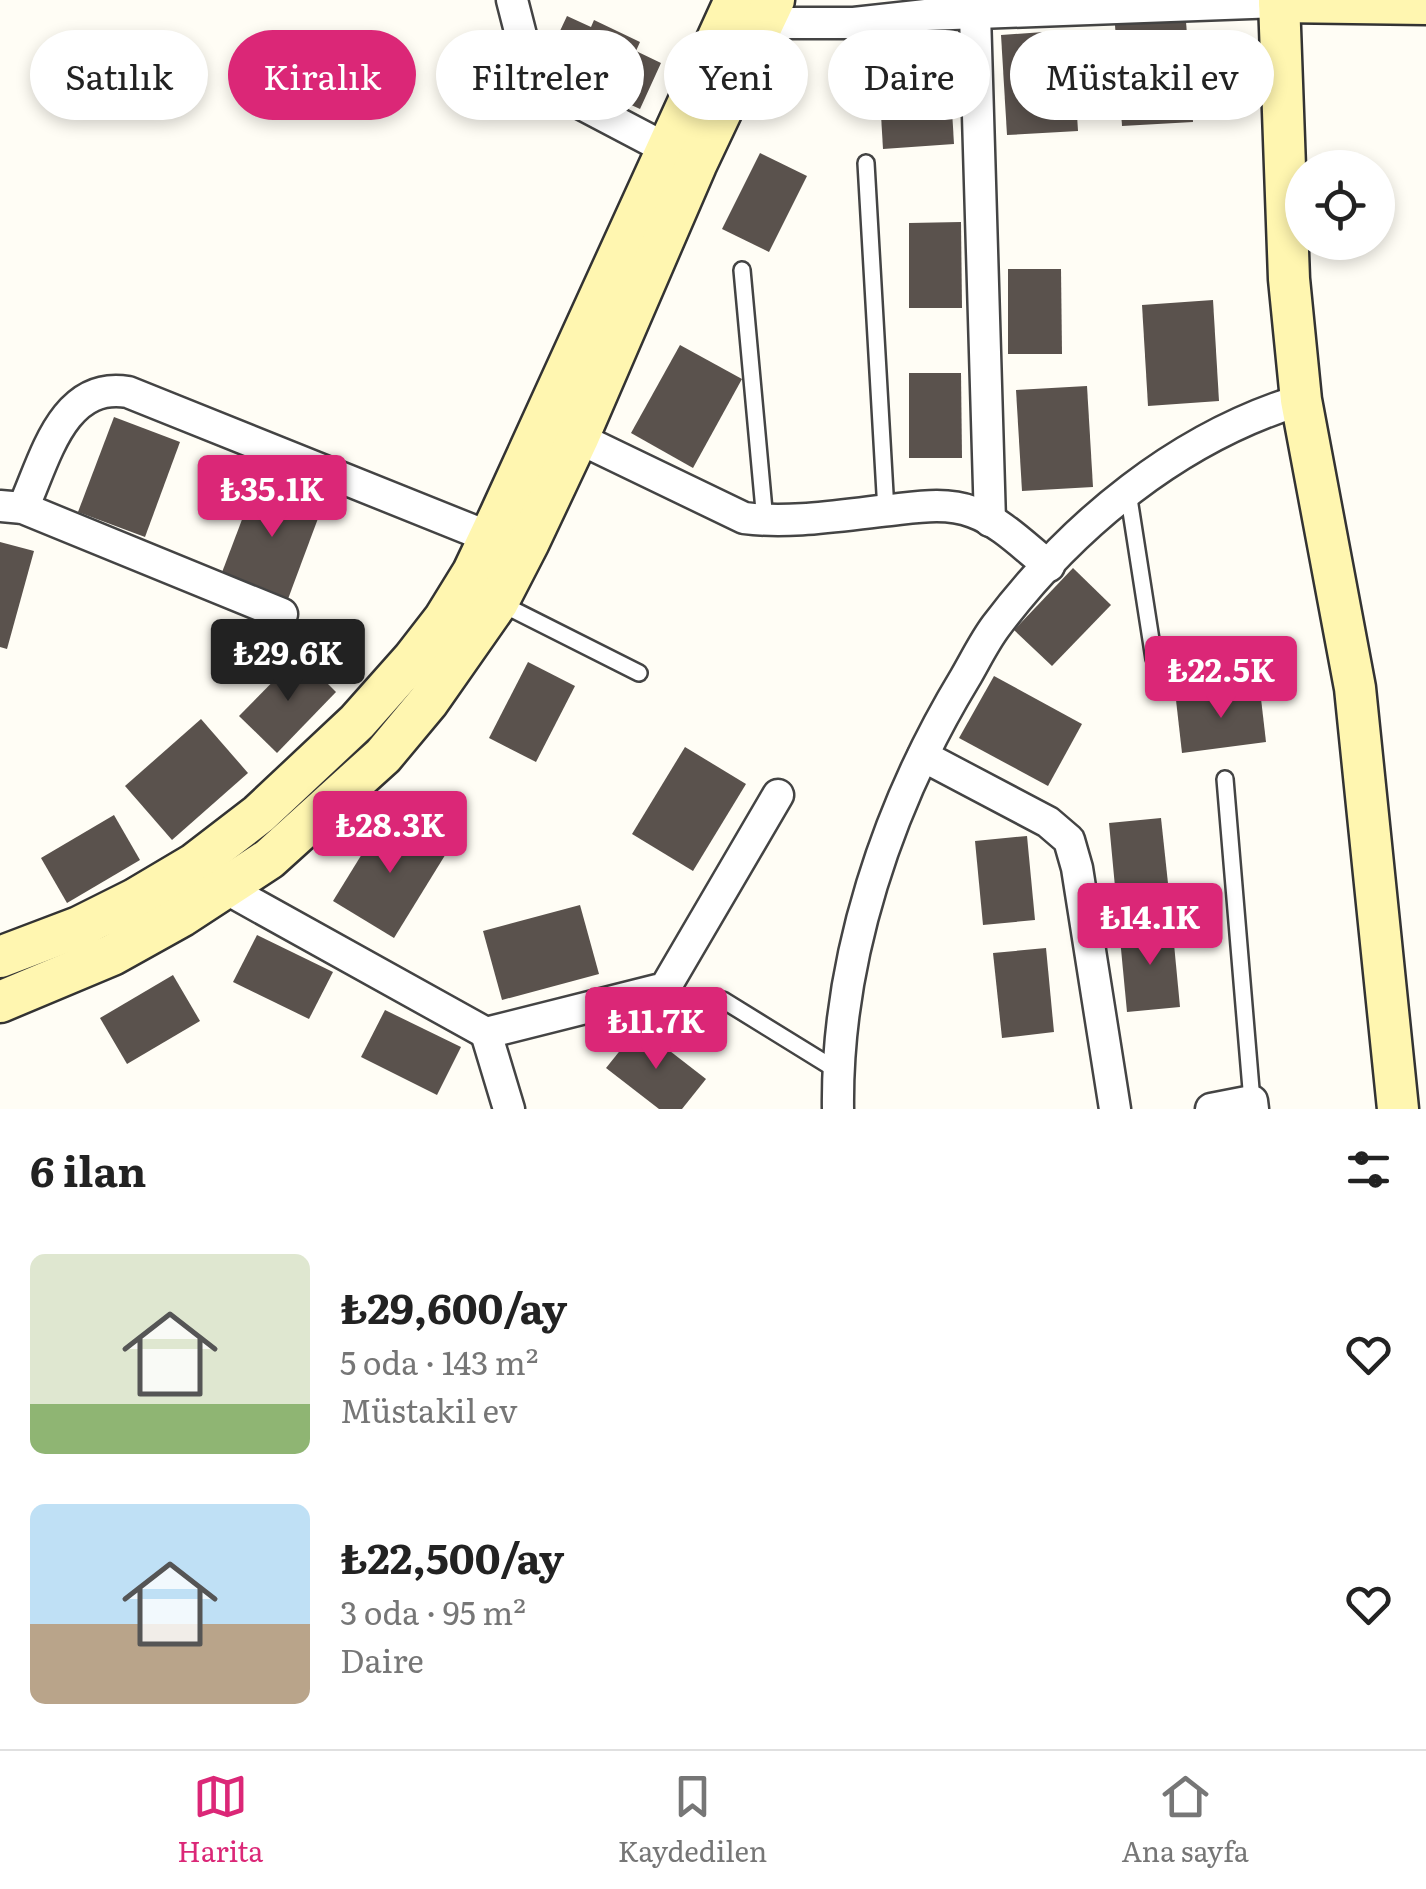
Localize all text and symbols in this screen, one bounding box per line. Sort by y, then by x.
chip: Satılık [30,30,208,120]
chip: Kiralık [228,30,416,120]
chip: Filtreler [436,30,644,120]
chip: Yeni [664,30,808,120]
chip: Daire [828,30,990,120]
chip: Müstakil ev [1010,30,1274,120]
map controls [1285,150,1395,260]
button: locate [1285,150,1395,260]
pin: ₺35.1K [191,455,353,540]
text: ₺35.1K [220,463,324,511]
pin: ₺29.6K [207,619,369,704]
text: ₺29.6K [233,627,343,675]
pin: ₺22.5K [1140,636,1302,721]
text: ₺22.5K [1167,644,1275,692]
pin: ₺28.3K [309,791,471,876]
text: ₺28.3K [335,799,445,847]
pin: ₺14.1K [1069,883,1231,968]
text: ₺14.1K [1100,891,1200,939]
pin: ₺11.7K [575,987,737,1072]
text: ₺11.7K [607,995,705,1043]
text: 6 ilan [30,1138,146,1200]
icon: filters [1341,1142,1396,1197]
text: ₺29,600/ay [340,1275,567,1337]
icon: home [110,1294,230,1414]
icon: heart [1341,1327,1396,1382]
text: 5 oda · 143 m² [340,1337,539,1385]
text: Müstakil ev [340,1385,518,1433]
text: ₺22,500/ay [340,1525,564,1587]
icon: home [110,1544,230,1664]
icon: heart [1341,1577,1396,1632]
text: 3 oda · 95 m² [340,1587,526,1635]
text: Daire [340,1635,424,1683]
tab: Harita [177,1769,263,1871]
tab: Kaydedilen [618,1769,767,1871]
tab: Ana sayfa [1122,1769,1249,1871]

